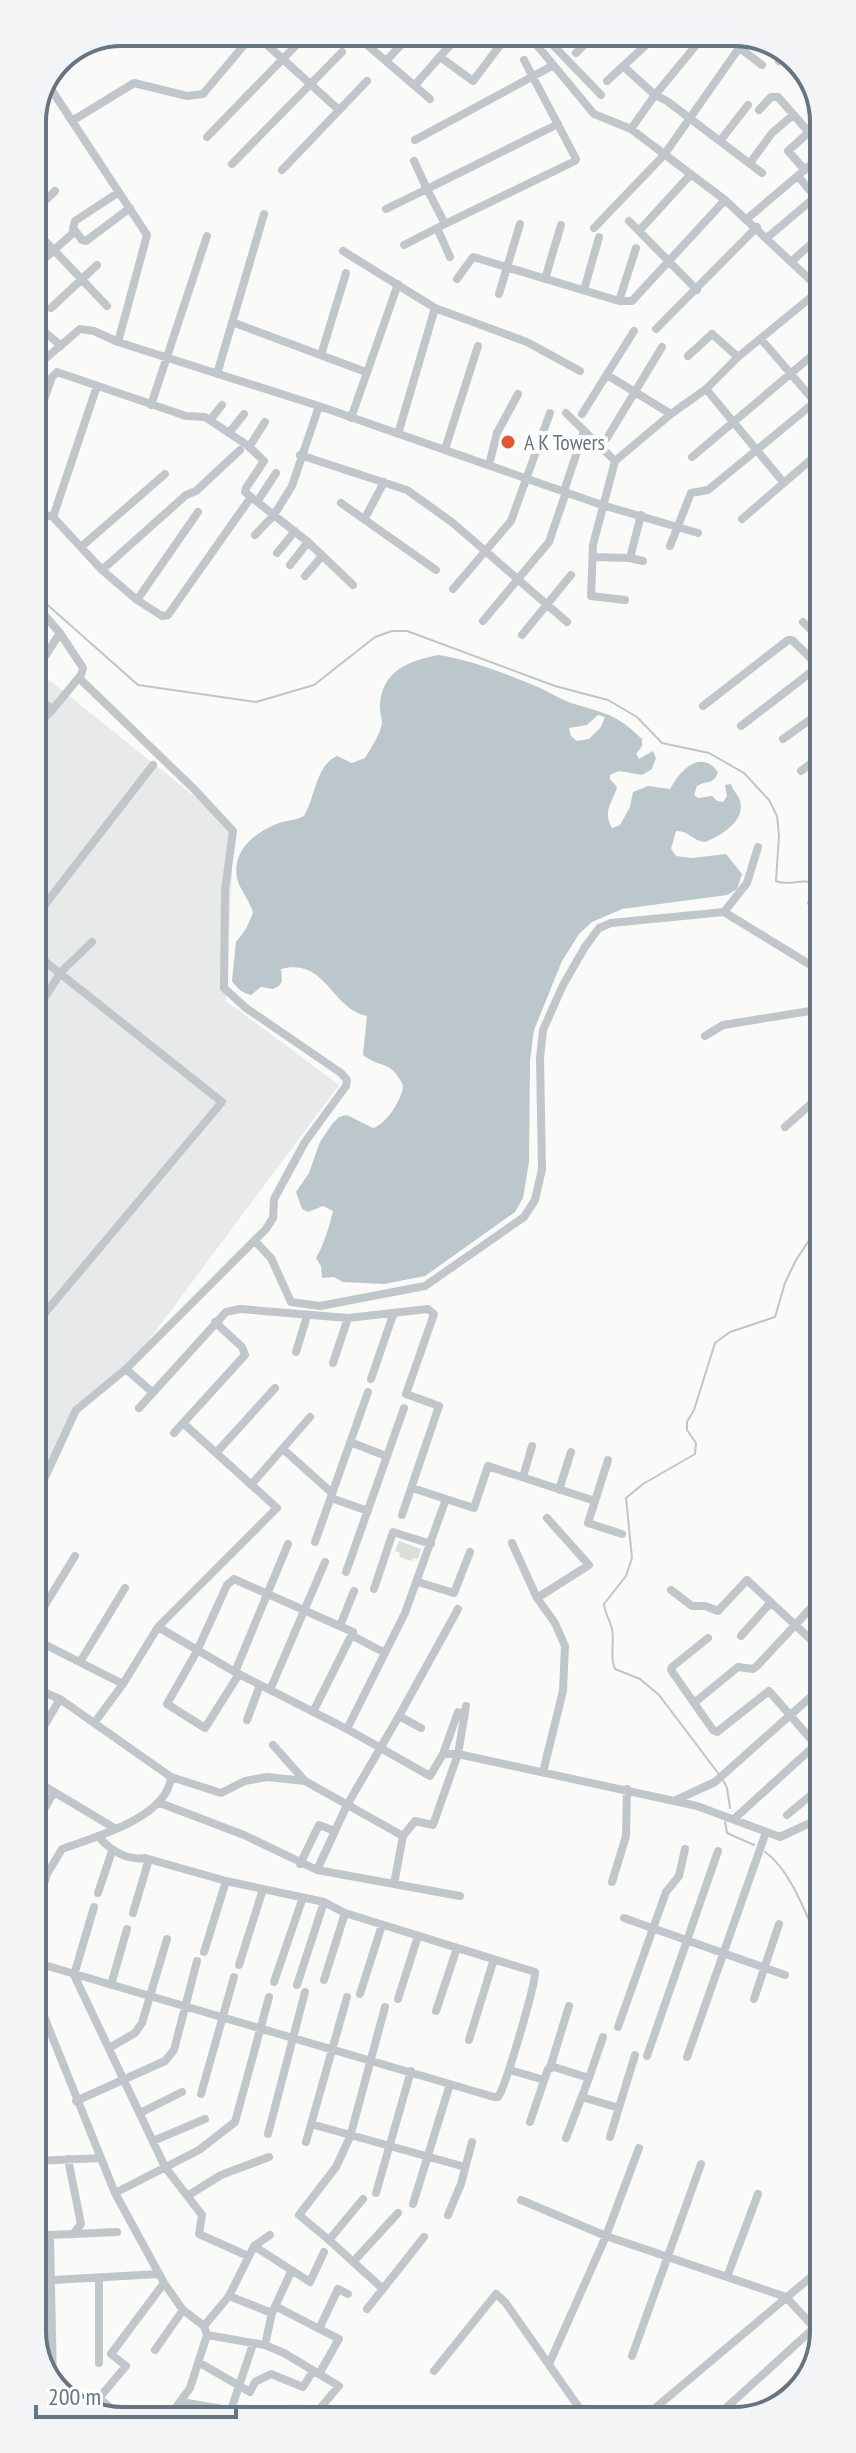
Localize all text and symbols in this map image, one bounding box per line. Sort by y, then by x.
place label: A K Towers [524,428,605,456]
marker: A K Towers [499,433,517,451]
scale bar [36,2369,236,2419]
text: 200 m [48,2381,101,2412]

